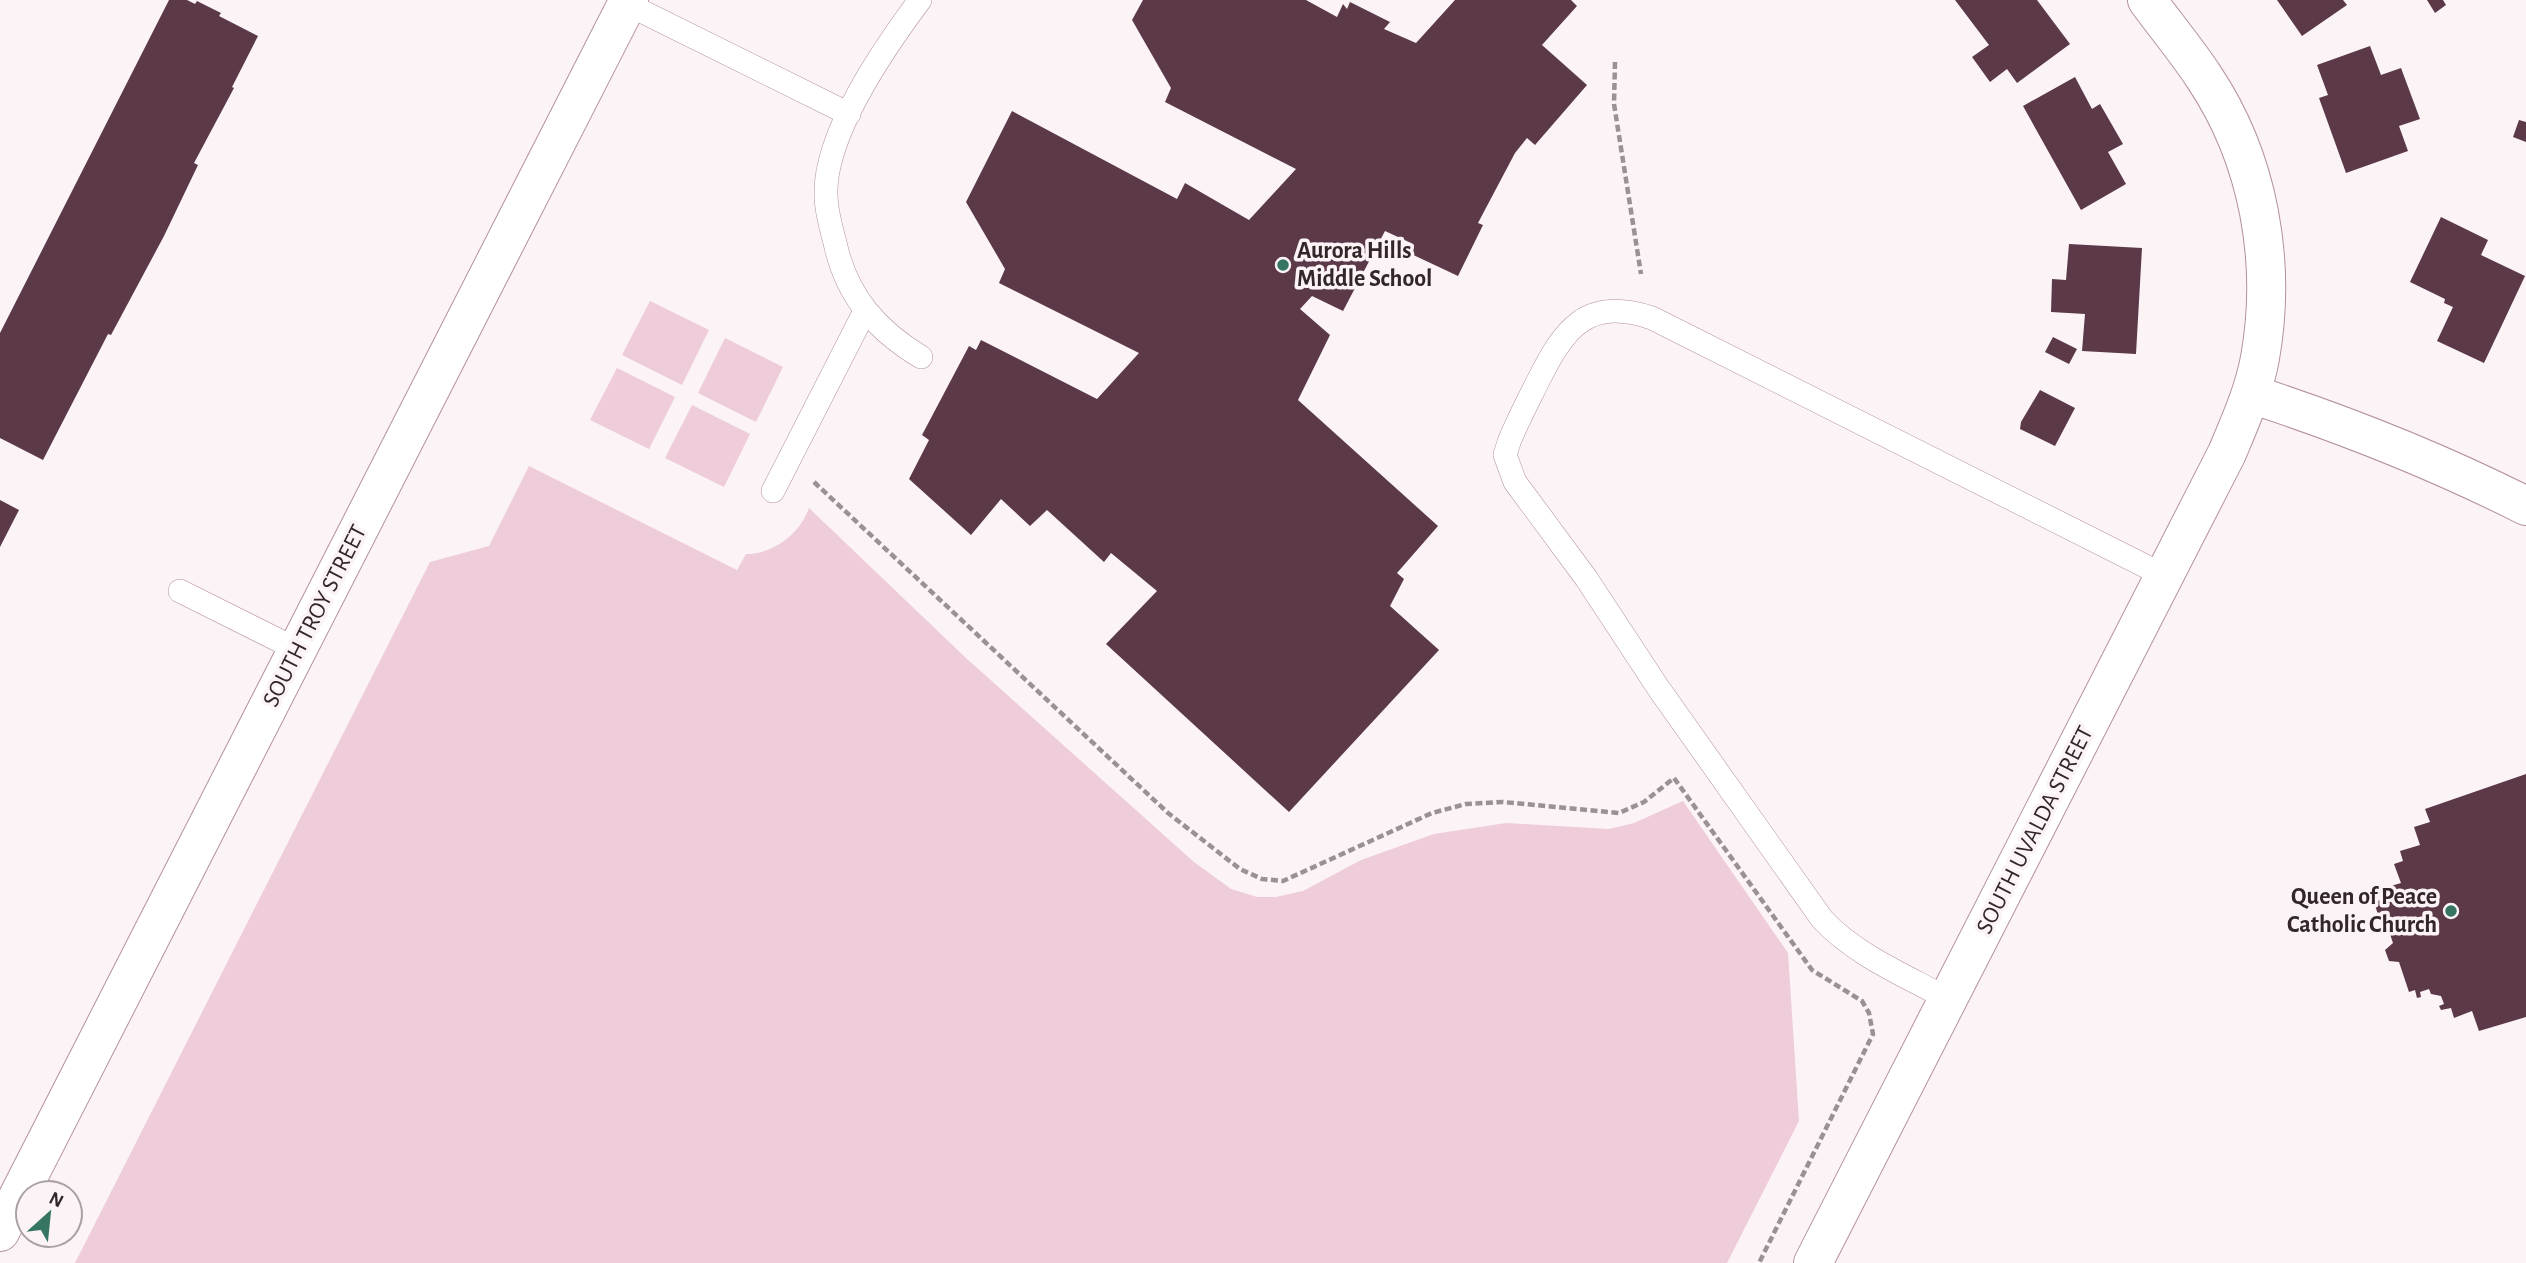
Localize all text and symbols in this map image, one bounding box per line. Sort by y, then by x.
place label: Aurora Hills Middle School [1297,239,1432,291]
marker: Aurora Hills Middle School [1275,257,1291,273]
street label: SOUTH TROY STREET [259,521,371,711]
street label: SOUTH UVALDA STREET [1972,722,2098,938]
place label: Queen of Peace Catholic Church [2287,885,2437,937]
marker: Queen of Peace Catholic Church [2443,903,2459,919]
north arrow [14,1179,84,1249]
text: N [46,1189,66,1212]

